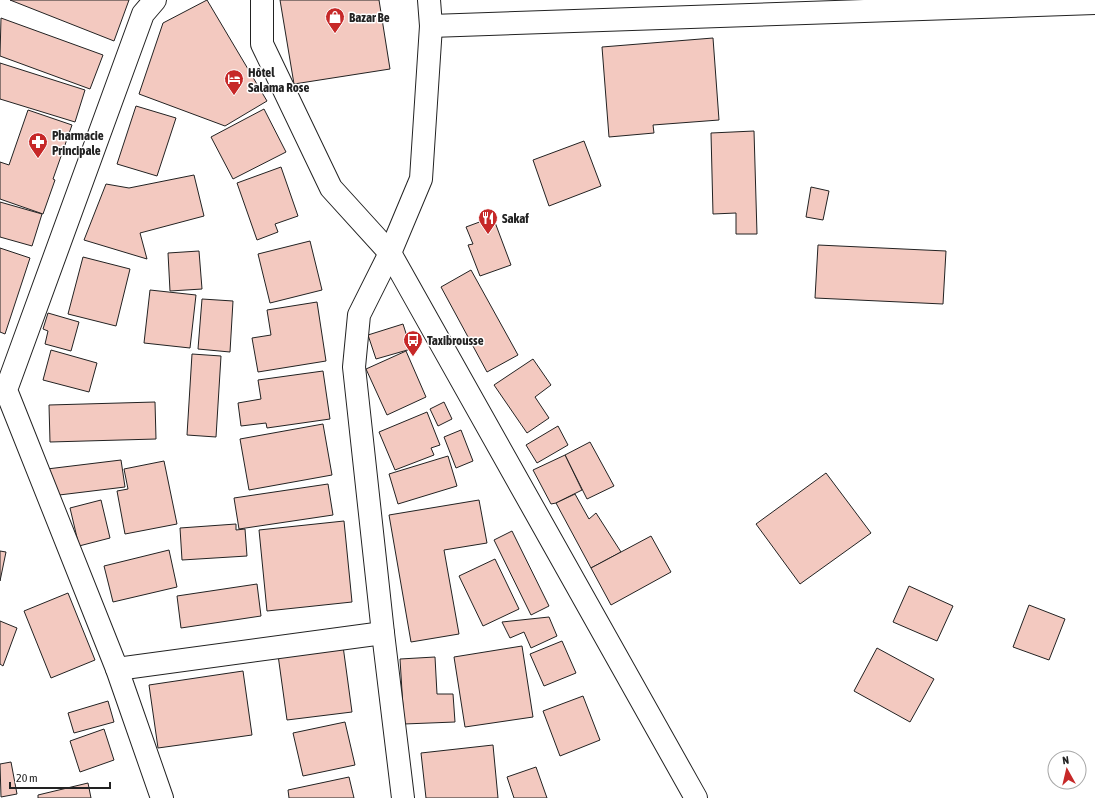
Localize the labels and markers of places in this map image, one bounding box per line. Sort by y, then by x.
shop icon: Bazar Be [324,6,346,34]
place label: Bazar Be [349,10,390,25]
place label: Hôtel Salama Rose [248,65,309,95]
hotel icon: Hôtel Salama Rose [223,68,245,96]
place label: Pharmacie Principale [52,128,104,158]
pharmacy icon: Pharmacie Principale [27,131,49,159]
restaurant icon: Sakaf [477,207,499,235]
place label: Sakaf [502,211,529,226]
bus stop icon: Taxibrousse [402,329,424,357]
place label: Taxibrousse [427,333,484,348]

